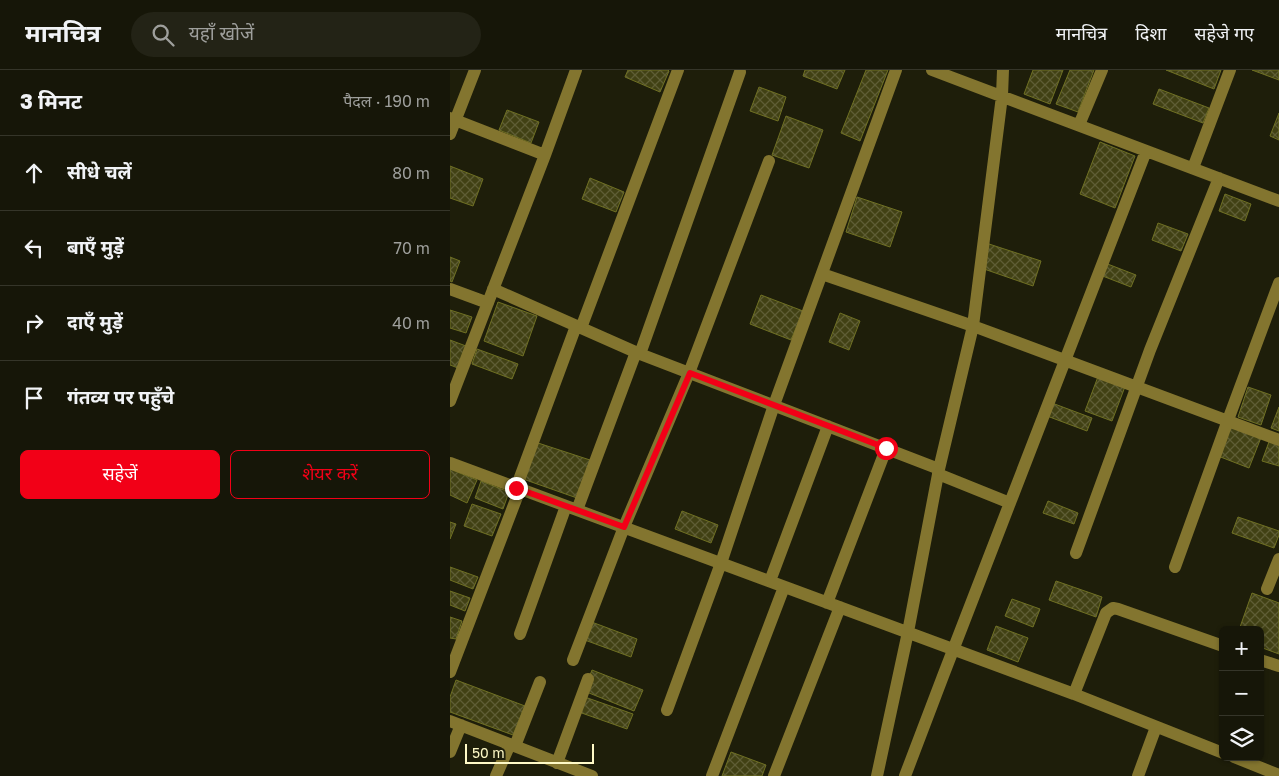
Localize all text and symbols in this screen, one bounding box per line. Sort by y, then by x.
search box [131,12,481,57]
text: मानचित्र [25,18,101,47]
icon: search [149,21,177,49]
text: यहाँ खोजें [189,21,254,44]
text: मानचित्र [1056,22,1107,44]
text: दिशा [1135,22,1166,44]
text: सहेजे गए [1194,22,1254,44]
text: 3 मिनट [20,88,82,114]
text: पैदल · 190 m [343,91,430,111]
icon: ahead [20,159,48,187]
text: सीधे चलें [67,160,132,183]
text: 80 m [392,163,430,183]
icon: left [20,234,48,262]
text: बाएँ मुड़ें [67,235,124,258]
text: 70 m [393,238,430,258]
icon: right [20,309,48,337]
text: दाएँ मुड़ें [67,310,123,333]
text: 40 m [392,313,430,333]
icon: arrive [20,384,48,412]
text: गंतव्य पर पहुँचे [67,385,174,408]
route start [875,437,898,460]
button: सहेजें [20,450,220,499]
button: शेयर करें [230,450,430,499]
route end [505,477,528,500]
map controls [1219,626,1264,761]
button: + [1219,626,1264,671]
button: − [1219,671,1264,716]
button: layers [1219,716,1264,761]
scale bar [465,741,594,764]
text: 50 m [472,744,505,761]

